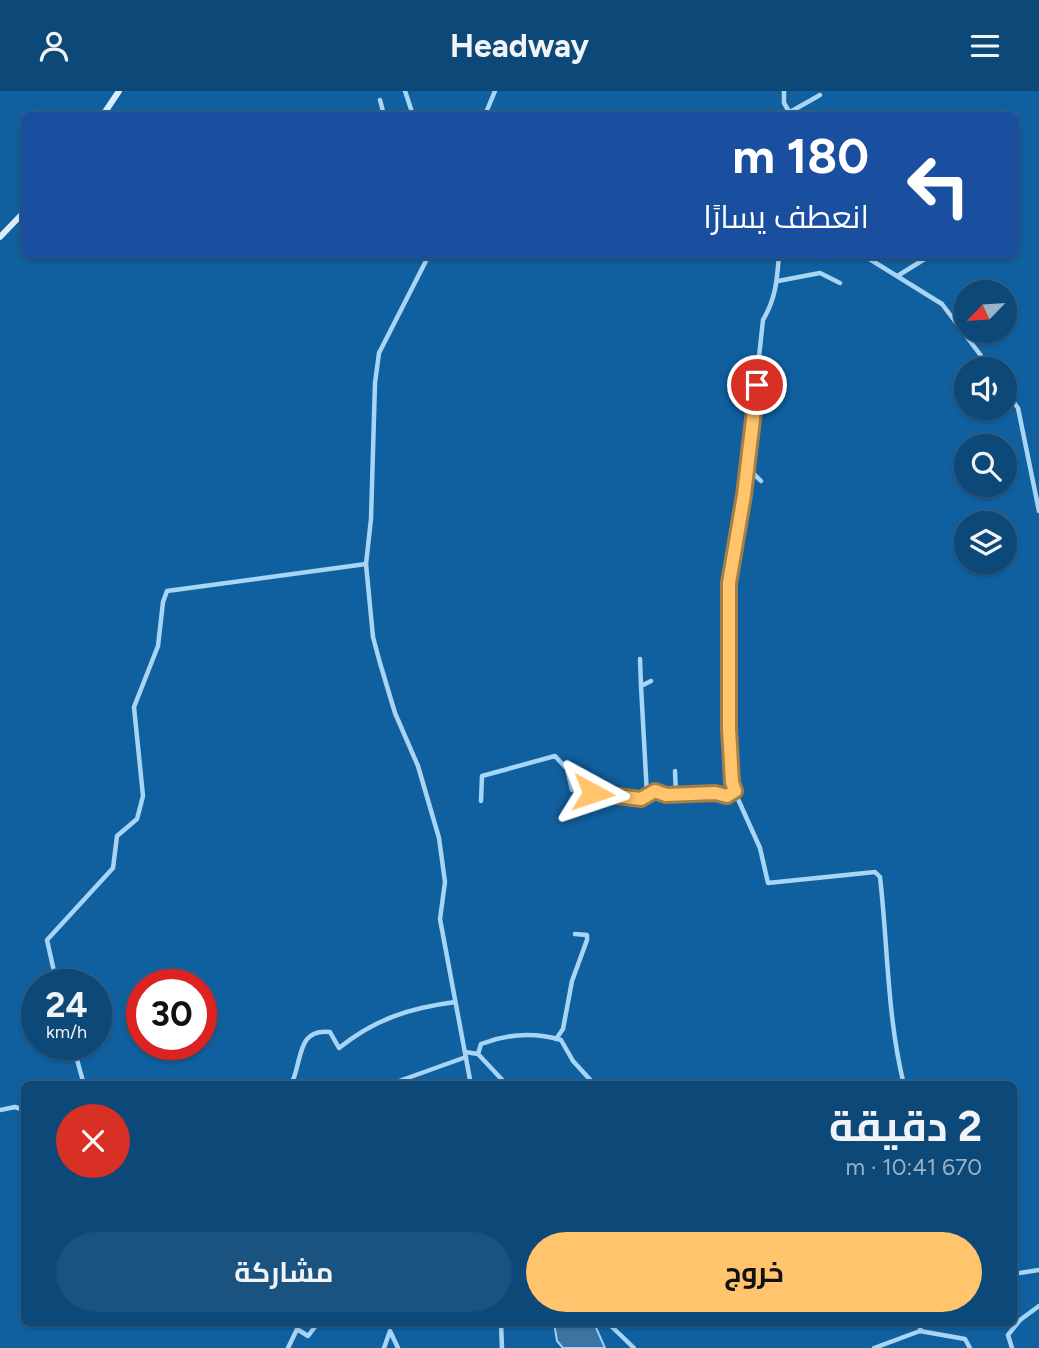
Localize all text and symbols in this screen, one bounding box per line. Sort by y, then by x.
icon: person [35,27,73,65]
text: Headway [450,27,589,65]
icon: menu [966,27,1004,65]
text: 180 m [732,126,869,185]
icon: left [893,140,984,231]
text: انعطف يسارًا [703,198,869,236]
north arrow [954,280,1017,343]
map controls [954,280,1017,574]
pin [727,355,787,415]
button: sound [954,357,1017,420]
icon: arrive [738,366,776,404]
button: search [954,434,1017,497]
button: layers [954,511,1017,574]
position arrow [556,756,630,830]
speed limit sign: 30 [126,969,217,1060]
text: 24 [45,984,88,1026]
text: km/h [46,1021,87,1043]
text: 2 دقيقة [829,1101,982,1152]
button: close [56,1104,130,1178]
text: 670 m · 10:41 [846,1153,982,1181]
button: مشاركة [56,1232,512,1312]
button: خروج [526,1232,982,1312]

